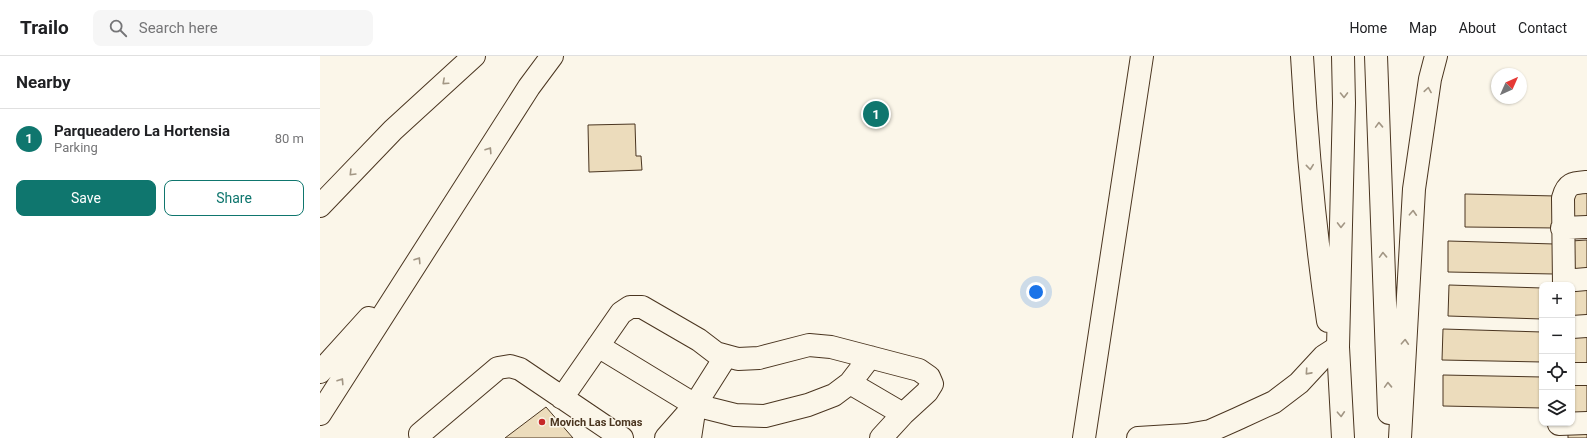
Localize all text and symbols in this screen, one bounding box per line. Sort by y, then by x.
search box [93,10,373,46]
text: Trailo [20,16,69,39]
icon: search [107,17,129,39]
text: Search here [139,19,218,37]
text: Home [1349,20,1387,36]
text: Map [1409,20,1437,36]
text: About [1459,20,1496,36]
text: Contact [1518,20,1567,36]
north arrow [1491,68,1527,104]
text: Nearby [16,72,71,92]
one-way arrow [442,78,450,85]
one-way arrow [1423,87,1432,93]
one-way arrow [1340,92,1348,98]
pin: 1 [863,99,889,129]
text: Parqueadero La Hortensia [54,122,230,140]
one-way arrow [1374,122,1383,128]
text: 1 [25,131,33,146]
text: 80 m [275,131,304,146]
text: Parking [54,140,98,155]
one-way arrow [484,147,492,154]
one-way arrow [1306,164,1315,170]
one-way arrow [349,168,357,176]
button: Save [16,180,156,216]
button: Share [164,180,304,216]
one-way arrow [1408,210,1417,216]
one-way arrow [1337,222,1345,228]
one-way arrow [1379,252,1388,258]
one-way arrow [414,257,421,264]
your location [1026,282,1046,302]
map controls [1539,282,1575,426]
button: + [1539,282,1575,318]
button: − [1539,318,1575,354]
one-way arrow [1401,339,1410,345]
button: locate [1539,354,1575,390]
one-way arrow [1306,367,1313,375]
one-way arrow [336,378,344,385]
one-way arrow [1384,382,1392,388]
button: layers [1539,390,1575,426]
one-way arrow [1337,411,1346,417]
place label: Movich Las Lomas [550,416,643,429]
marker: Movich Las Lomas [537,417,547,427]

